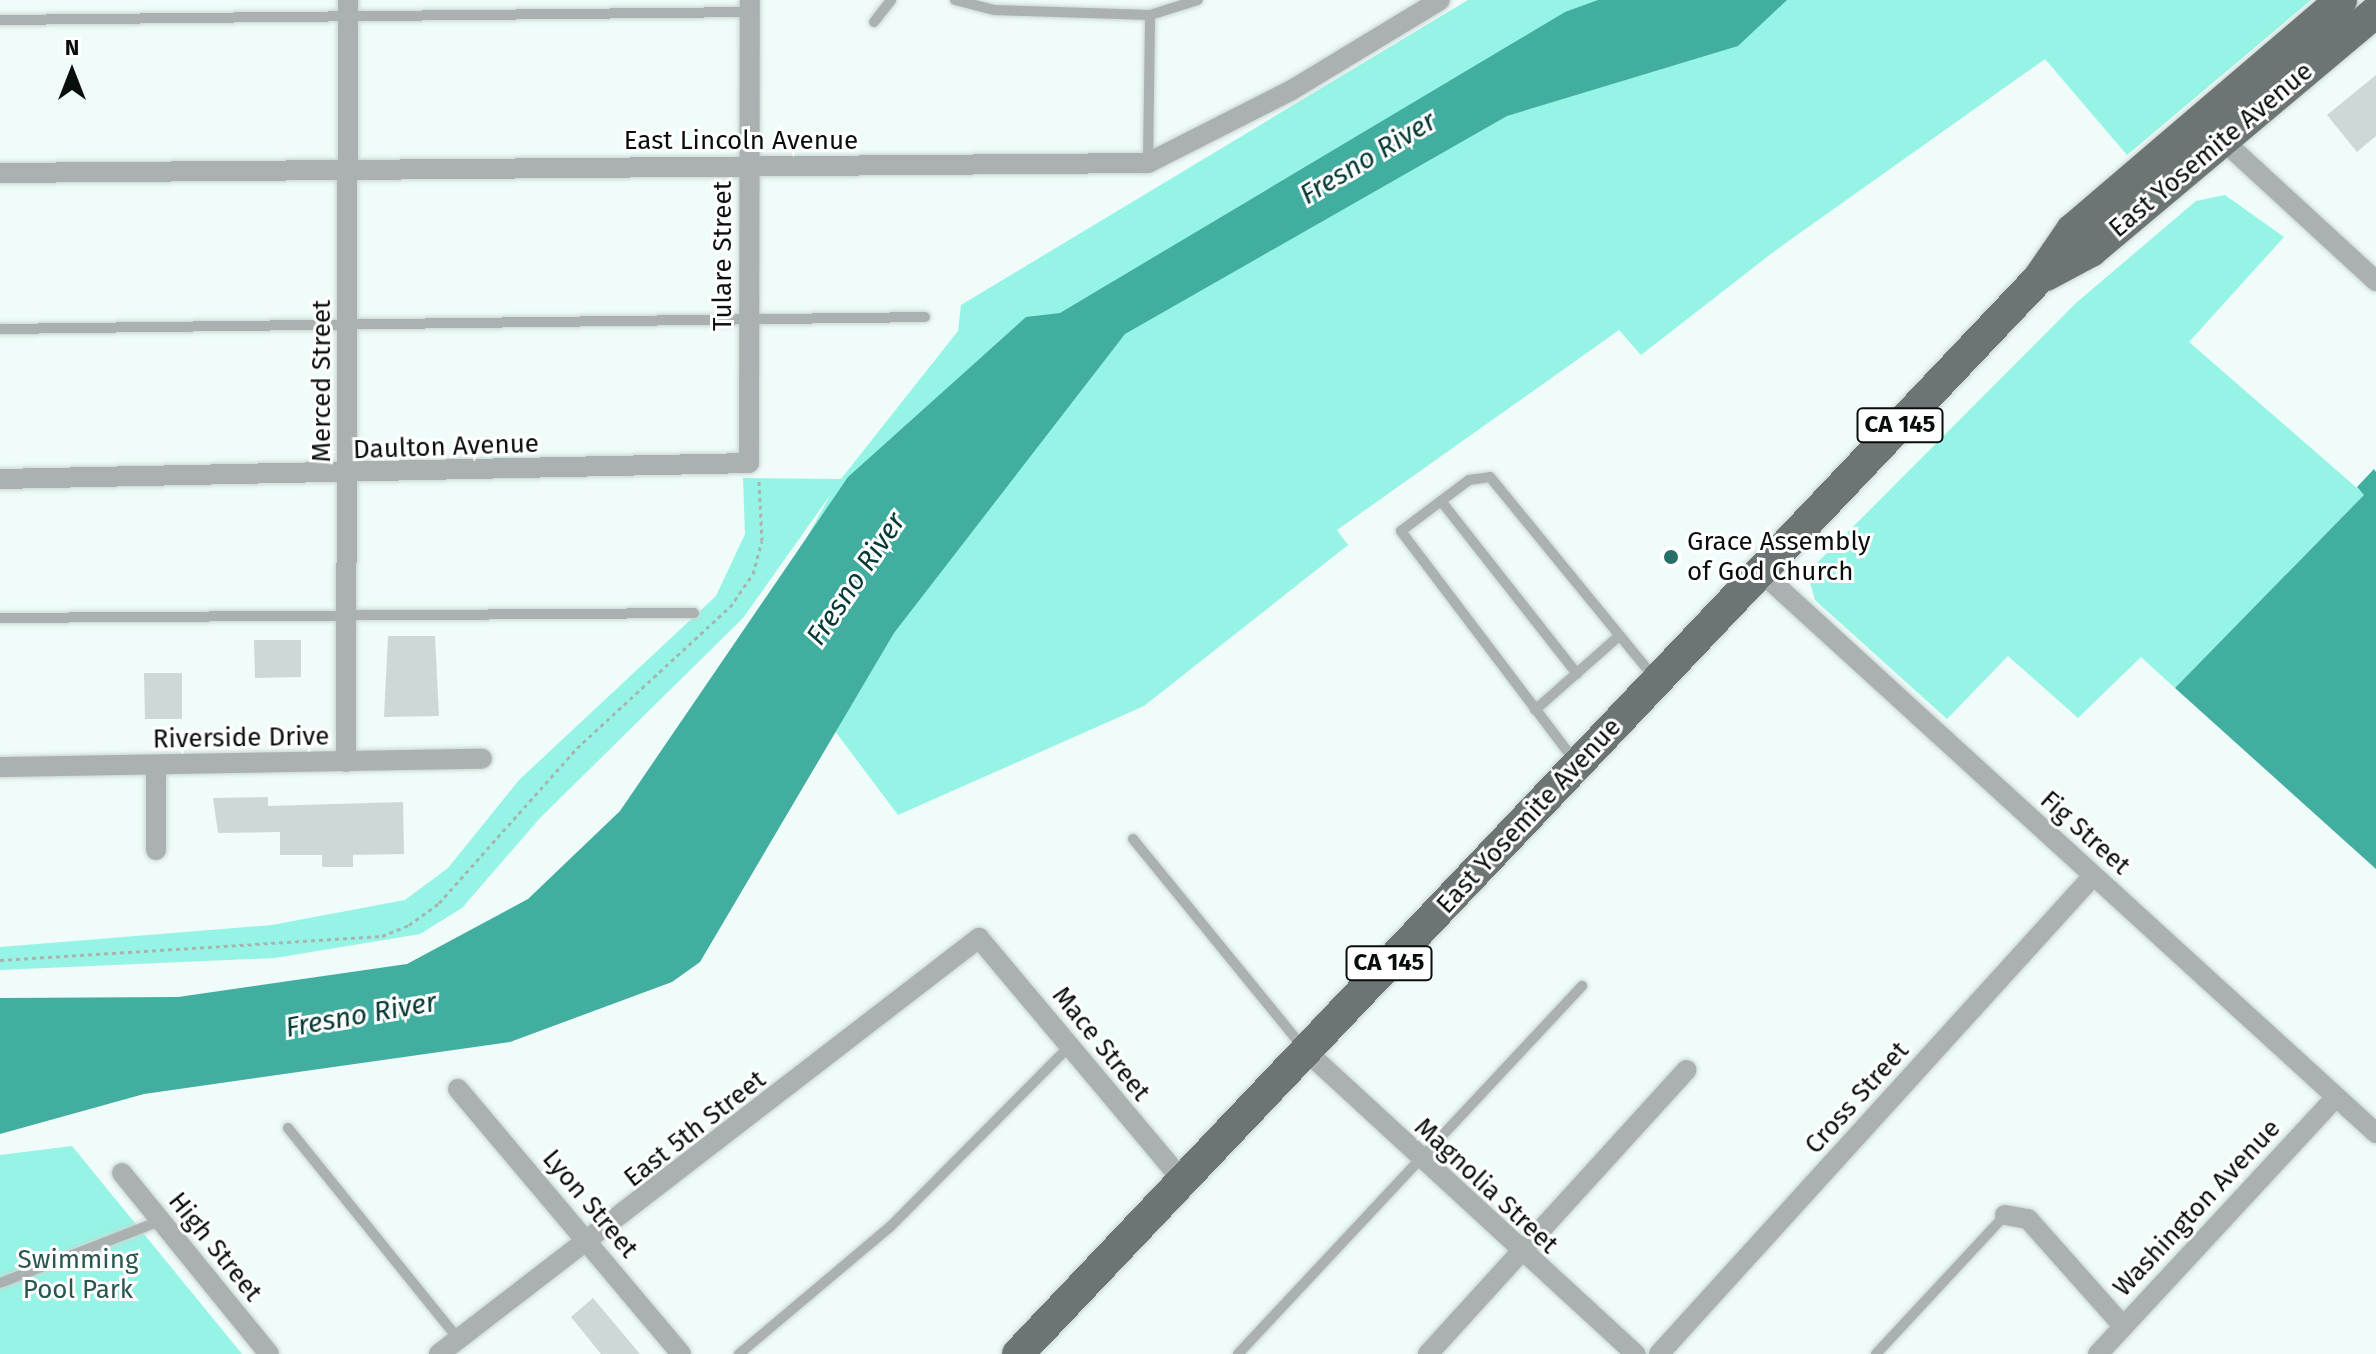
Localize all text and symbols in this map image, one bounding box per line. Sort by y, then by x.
north arrow [32,32,112,112]
text: N [65,34,79,61]
street label: East Yosemite Avenue [2103,56,2319,244]
water label: Fresno River [1294,104,1442,212]
street label: East Lincoln Avenue [624,125,858,157]
street label: Tulare Street [707,181,739,331]
street label: Merced Street [306,300,338,462]
road number: CA 145 [1856,405,1944,445]
street label: Daulton Avenue [353,428,539,466]
water label: Fresno River [799,506,913,652]
place label: Grace Assembly of God Church [1687,526,1871,588]
marker: Grace Assembly of God Church [1662,548,1680,566]
street label: East Yosemite Avenue [1430,712,1628,920]
street label: Riverside Drive [152,721,330,755]
street label: Fig Street [2034,785,2136,881]
road number: CA 145 [1345,943,1433,983]
street label: Mace Street [1045,981,1157,1107]
water label: Fresno River [283,985,439,1045]
street label: Cross Street [1799,1036,1915,1160]
street label: East 5th Street [618,1064,772,1194]
street label: Magnolia Street [1408,1112,1564,1260]
street label: Washington Avenue [2107,1113,2287,1303]
street label: Lyon Street [536,1144,644,1264]
street label: High Street [162,1186,268,1308]
park label: Swimming Pool Park [18,1244,138,1306]

